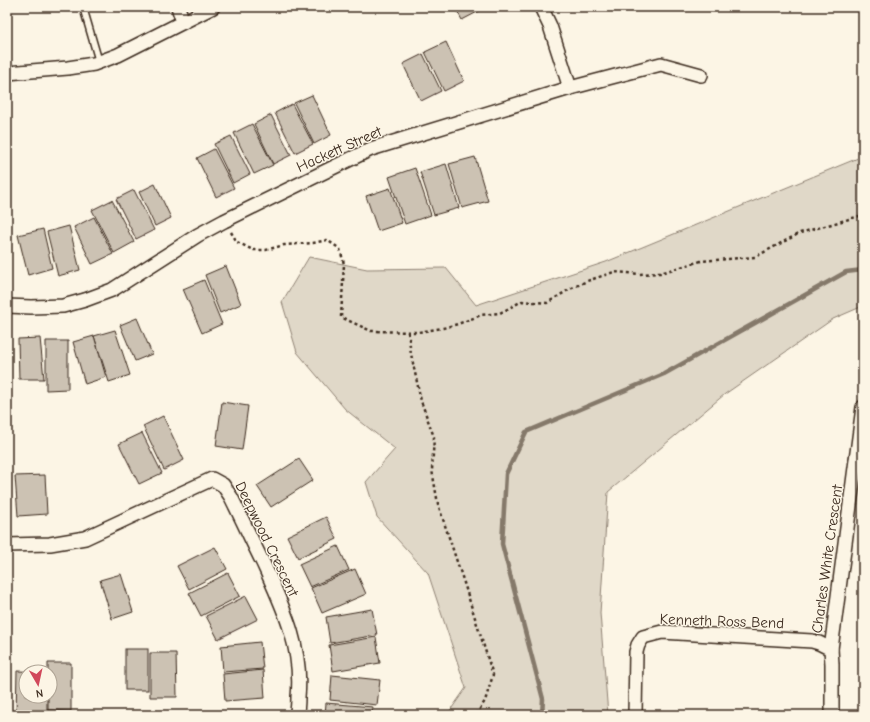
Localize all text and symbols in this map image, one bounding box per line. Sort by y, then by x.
street label: Hackett Street [294,122,385,176]
street label: Deepwood Crescent [231,479,303,600]
street label: Charles White Crescent [808,483,846,634]
street label: Kenneth Ross Bend [659,610,785,632]
north arrow [18,664,58,704]
text: N [35,686,44,700]

